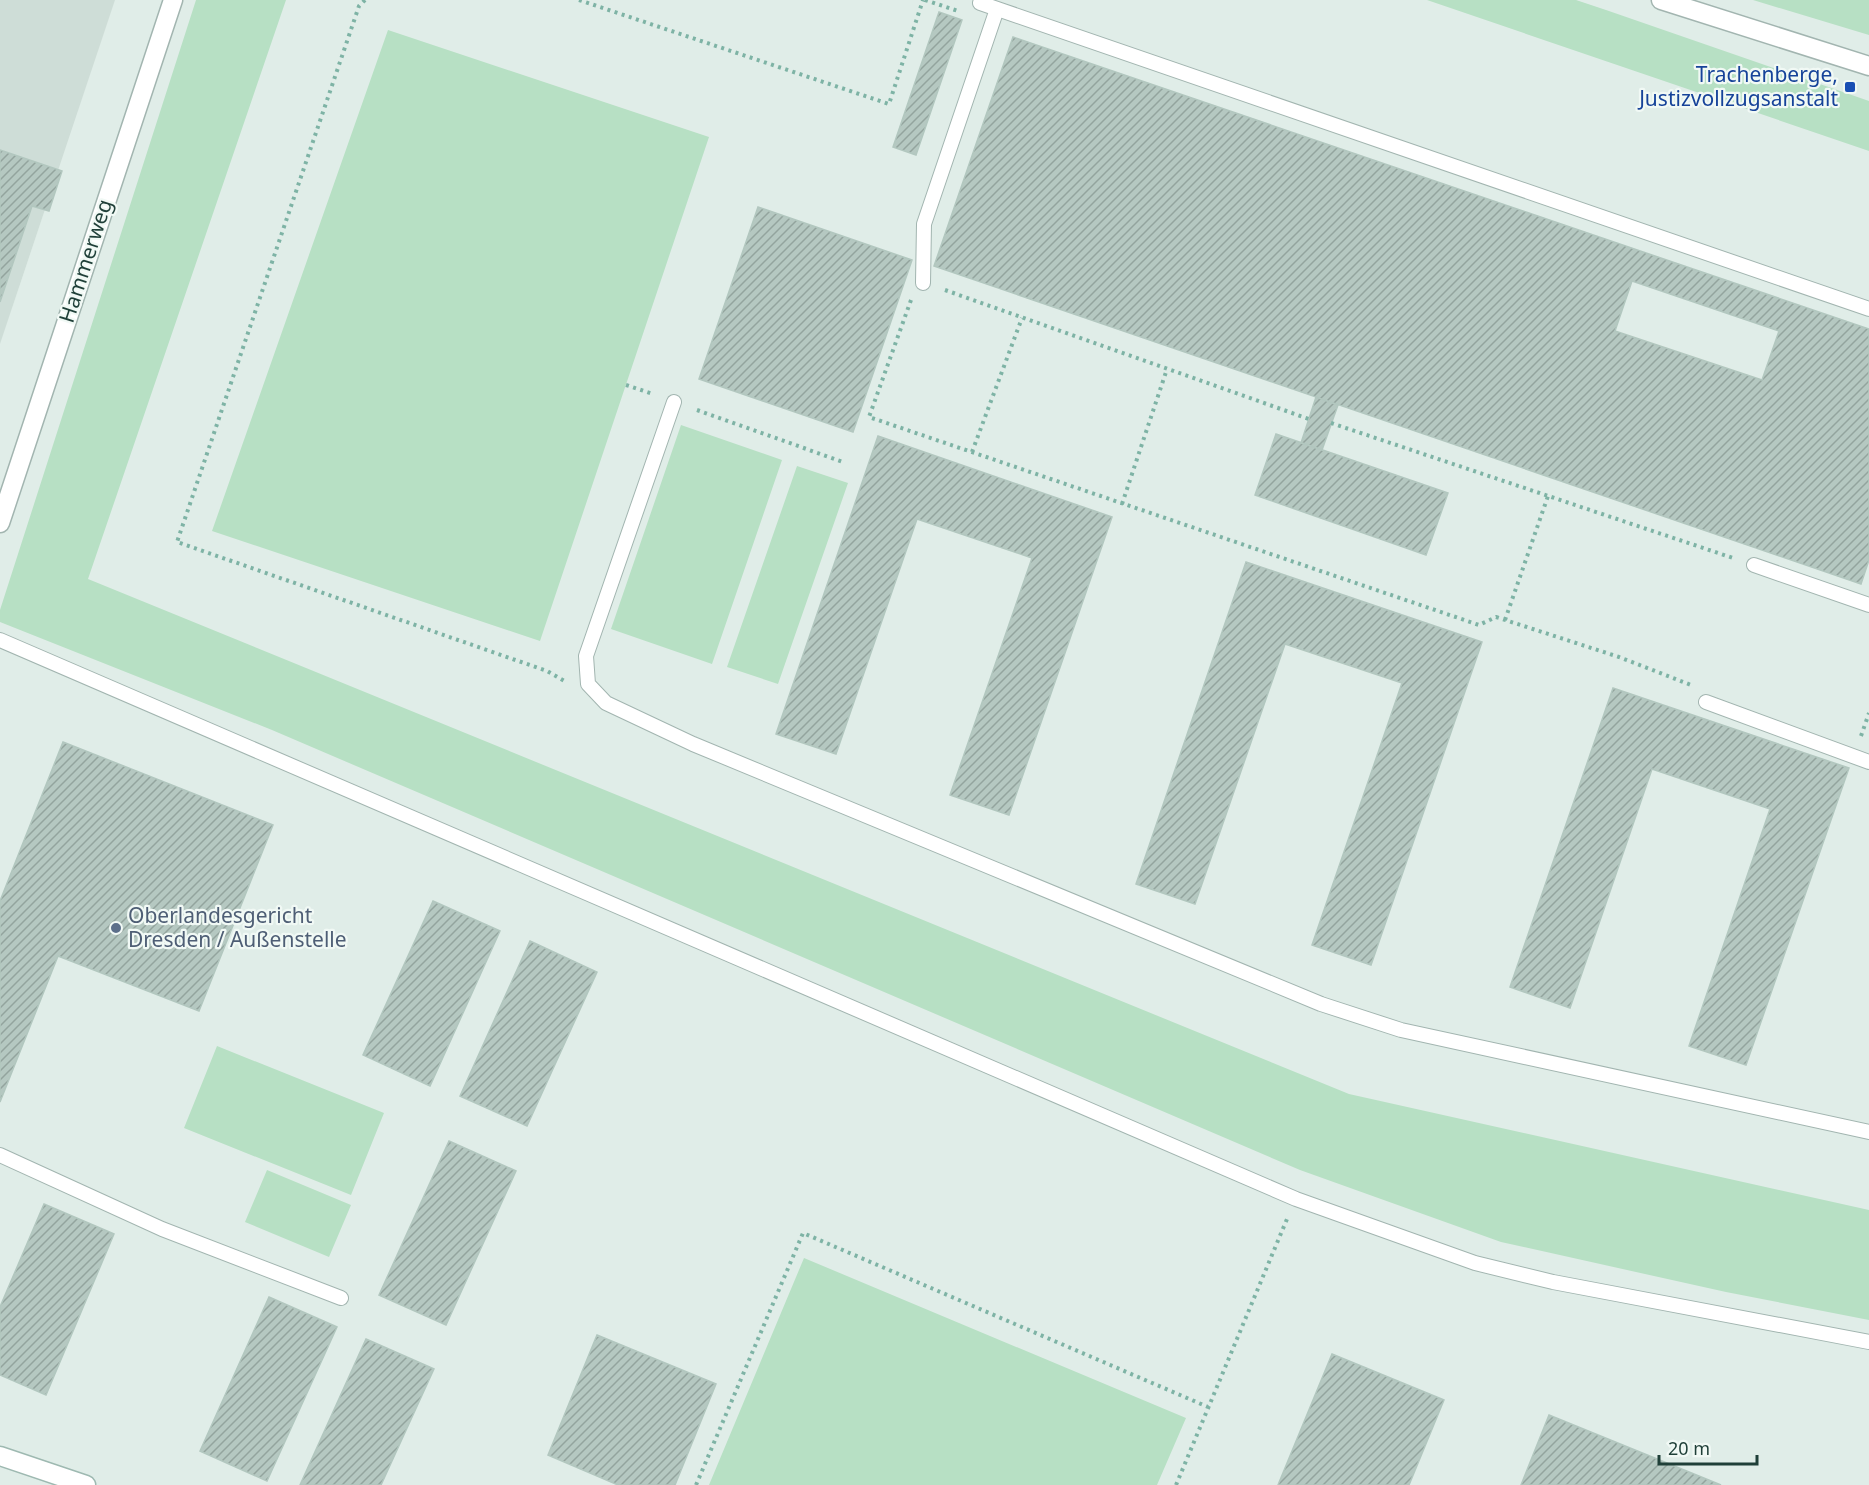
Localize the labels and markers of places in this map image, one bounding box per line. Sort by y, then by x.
place label: Trachenberge, Justizvollzugsanstalt [1637,60,1838,112]
marker: Trachenberge, Justizvollzugsanstalt [1843,80,1857,94]
place label: Oberlandesgericht Dresden / Außenstelle [128,901,347,953]
marker: Oberlandesgericht Dresden / Außenstelle [109,921,123,935]

